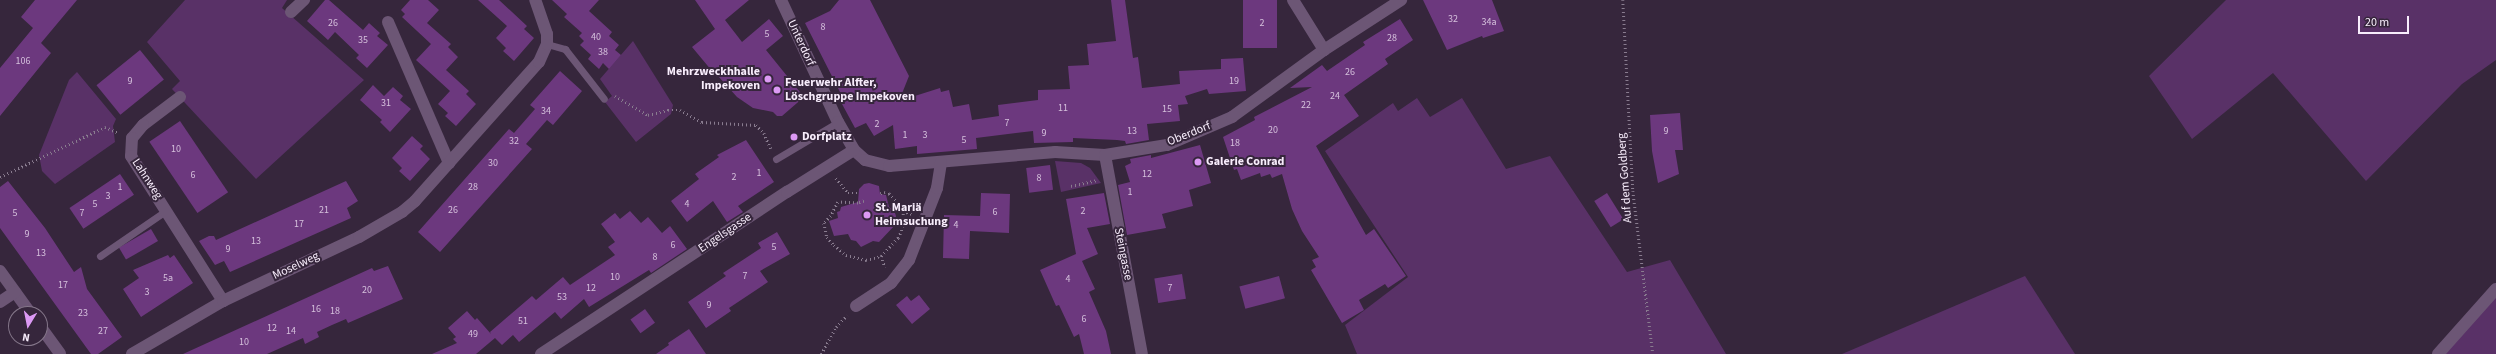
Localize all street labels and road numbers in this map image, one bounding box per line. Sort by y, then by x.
street label: Unterdorf [784,18,818,68]
street label: Oberdorf [1165,119,1213,149]
street label: Auf dem Goldberg [1615,133,1635,223]
street label: Lahnweg [129,156,165,202]
street label: Engelsgasse [696,210,754,256]
street label: Steingasse [1111,226,1135,282]
street label: Moselweg [270,249,322,283]

